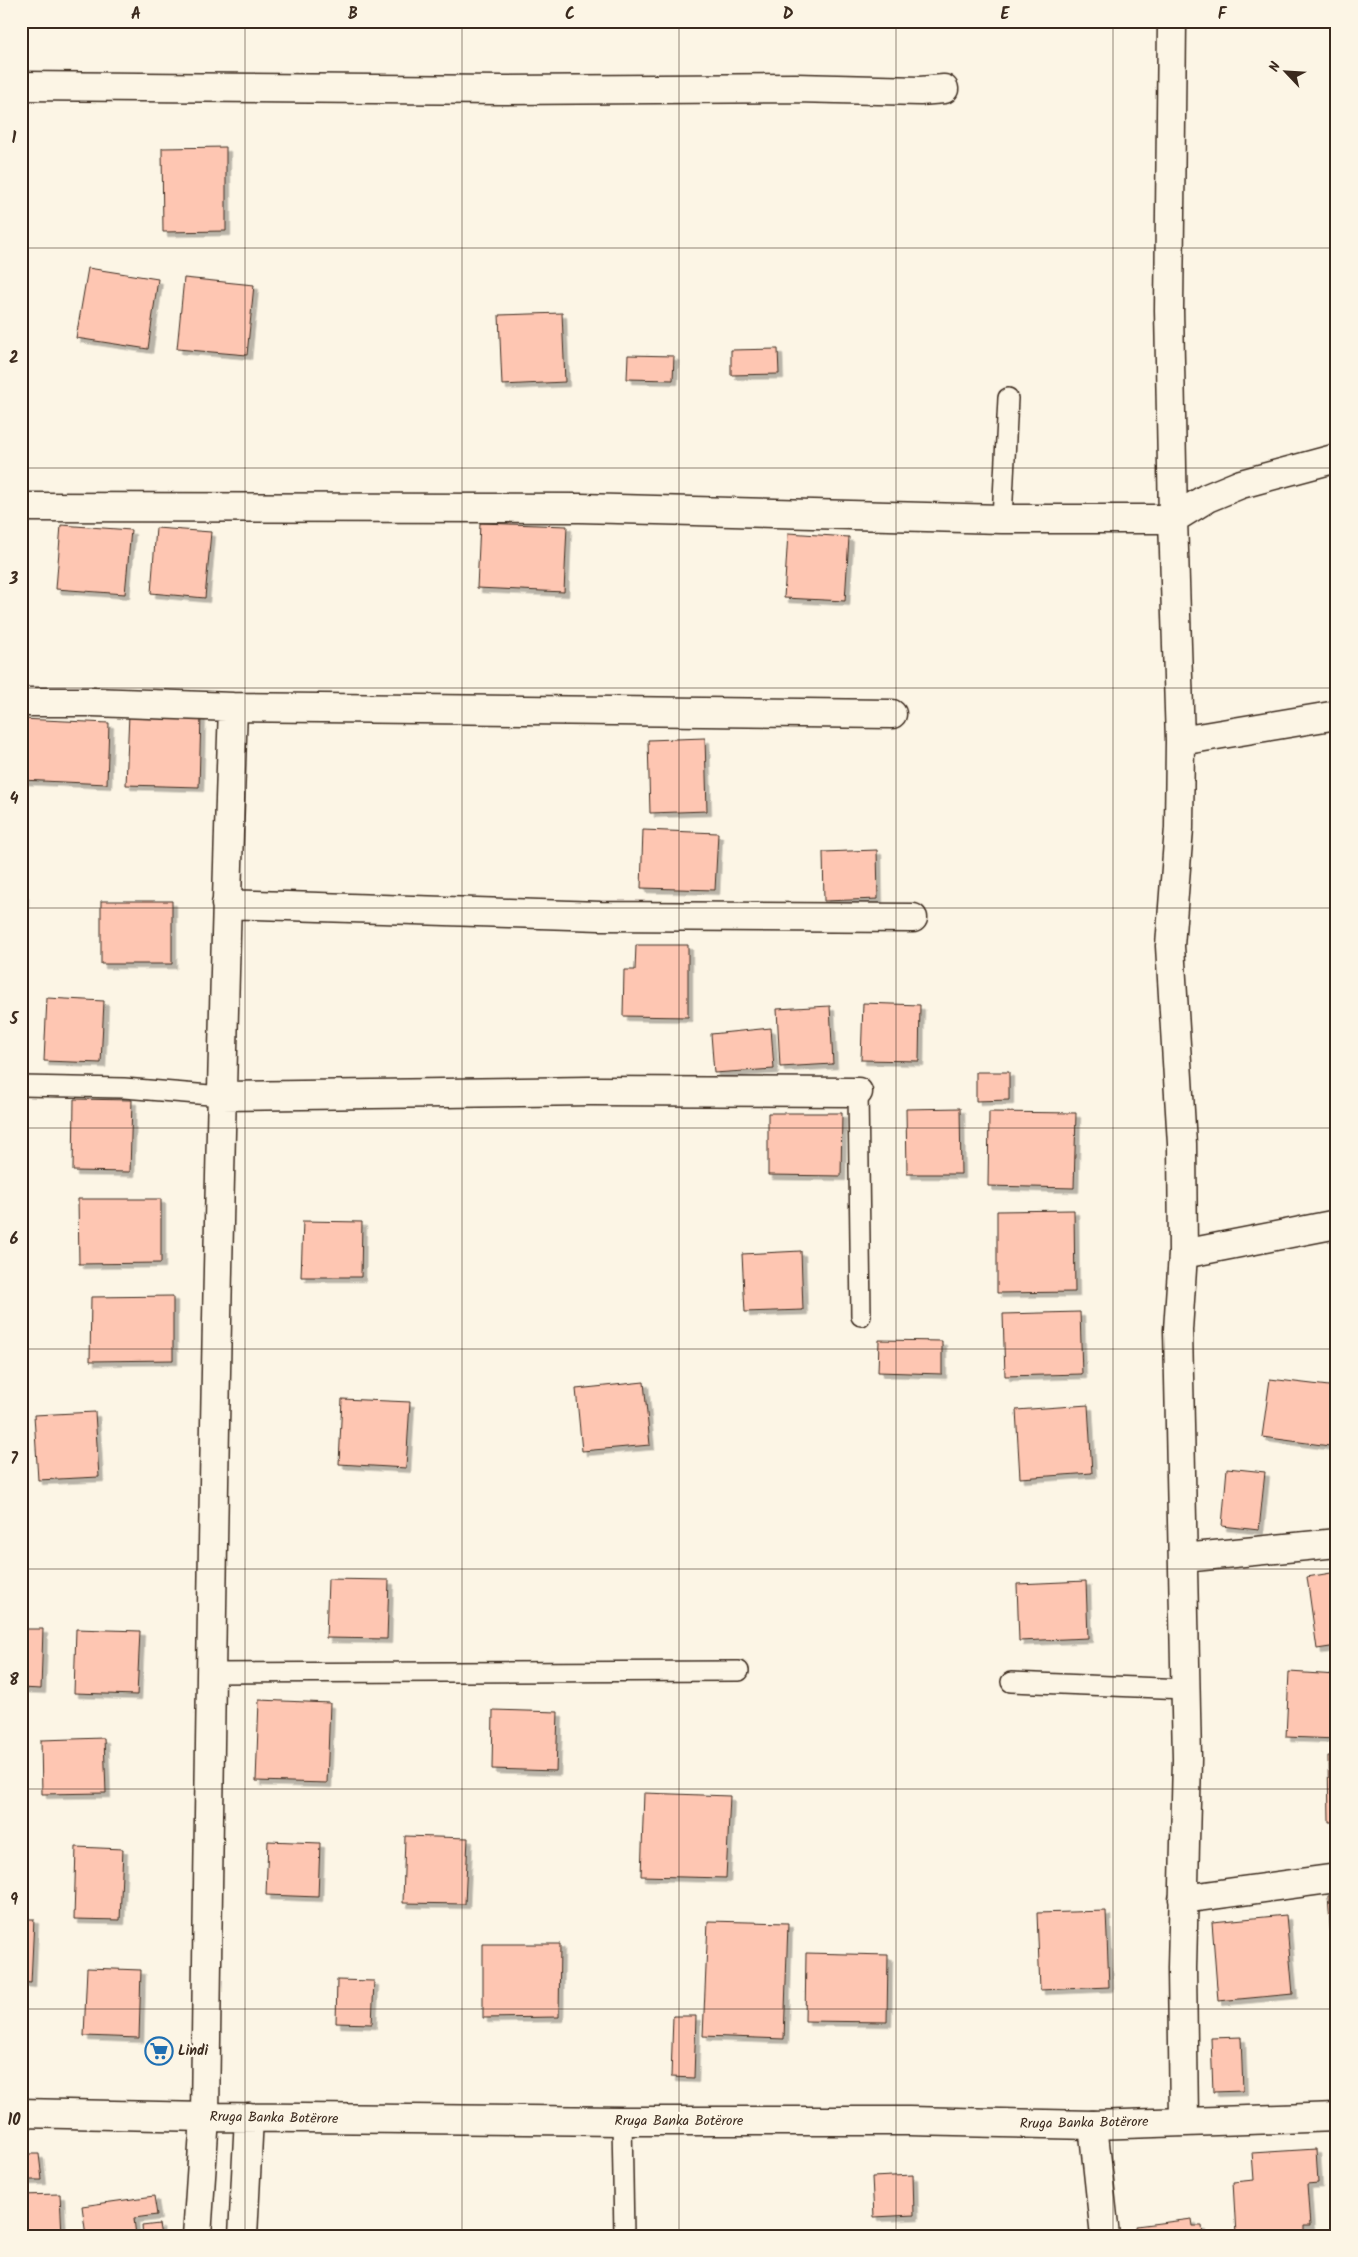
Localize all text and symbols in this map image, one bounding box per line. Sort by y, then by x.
text: A [131,2,141,27]
text: B [348,2,358,27]
text: C [565,2,575,27]
text: D [783,2,794,27]
text: E [1001,2,1011,27]
text: F [1218,2,1228,27]
north arrow [1260,48,1310,98]
text: N [1263,58,1287,76]
text: 1 [12,126,17,151]
text: 2 [9,346,19,371]
text: 3 [9,567,19,592]
text: 4 [10,787,19,812]
text: 5 [9,1007,20,1032]
text: 6 [10,1227,19,1252]
text: 7 [10,1447,18,1472]
text: 8 [9,1668,19,1693]
text: 9 [10,1888,18,1913]
supermarket icon: Lindi [144,2036,174,2066]
place label: Lindi [178,2040,209,2062]
street label: Rruga Banka Botërore [209,2106,339,2130]
text: 10 [7,2108,21,2133]
street label: Rruga Banka Botërore [615,2110,744,2132]
street label: Rruga Banka Botërore [1019,2111,1149,2135]

